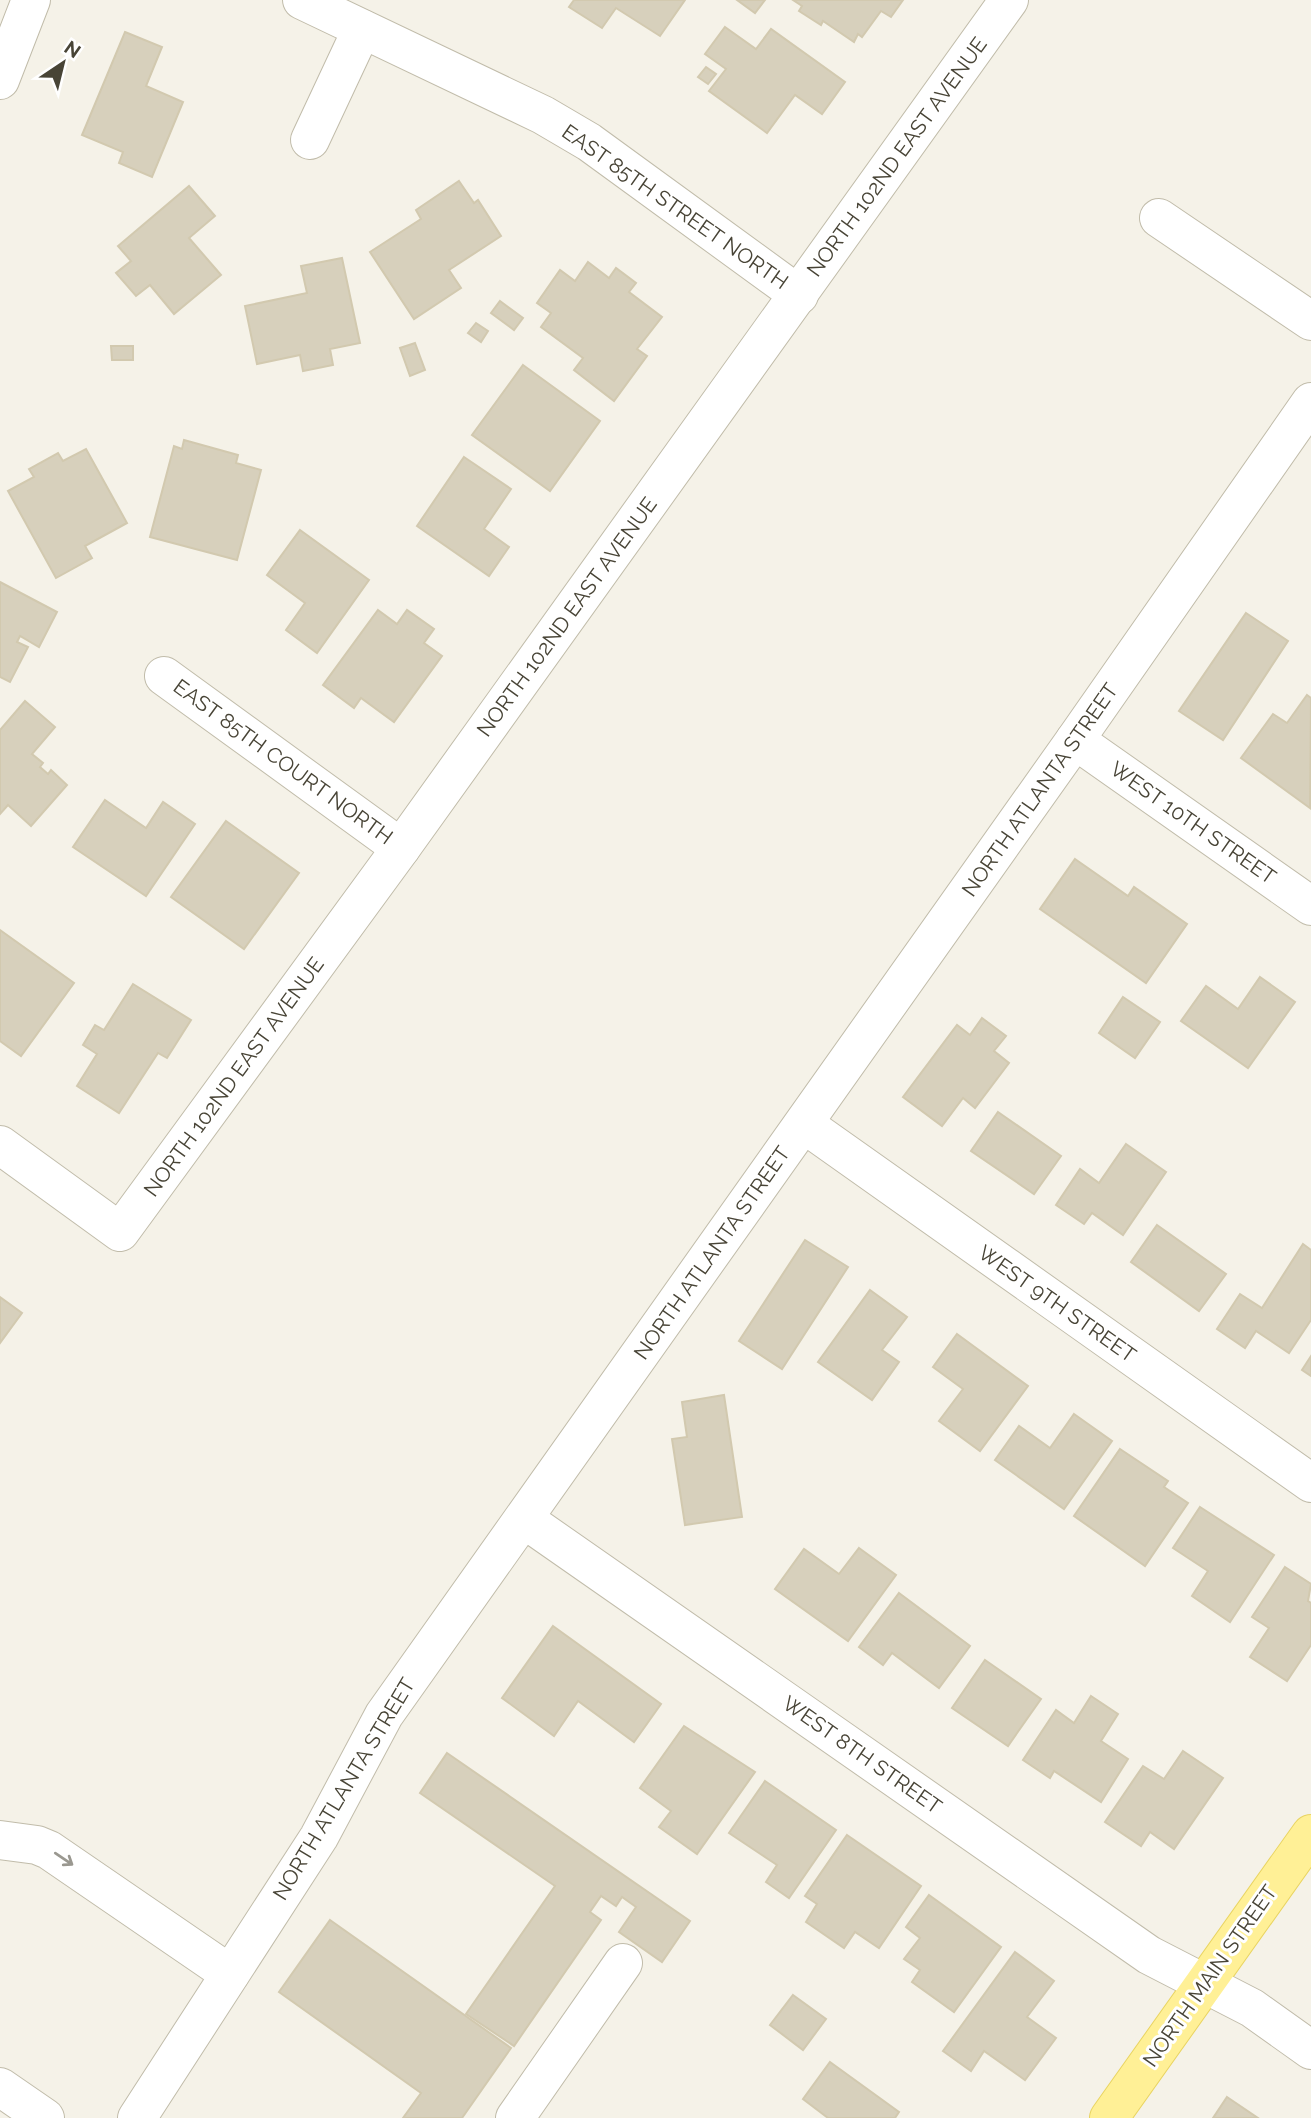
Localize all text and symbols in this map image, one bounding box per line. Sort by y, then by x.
north arrow [28,28,98,98]
street label: NORTH 102ND EAST AVENUE [801,32,992,281]
text: N [61,36,85,62]
street label: EAST 85TH STREET NORTH [557,119,793,294]
street label: NORTH 102ND EAST AVENUE [471,492,662,741]
street label: EAST 85TH COURT NORTH [169,674,398,850]
street label: NORTH ATLANTA STREET [956,678,1123,901]
street label: WEST 10TH STREET [1106,756,1281,889]
street label: NORTH 102ND EAST AVENUE [138,952,329,1201]
street label: NORTH ATLANTA STREET [628,1141,795,1364]
street label: WEST 9TH STREET [974,1240,1141,1368]
street label: NORTH ATLANTA STREET [267,1673,420,1904]
street label: WEST 8TH STREET [778,1690,947,1819]
one-way arrow [53,1852,73,1866]
street label: NORTH MAIN STREET [1137,1880,1282,2071]

